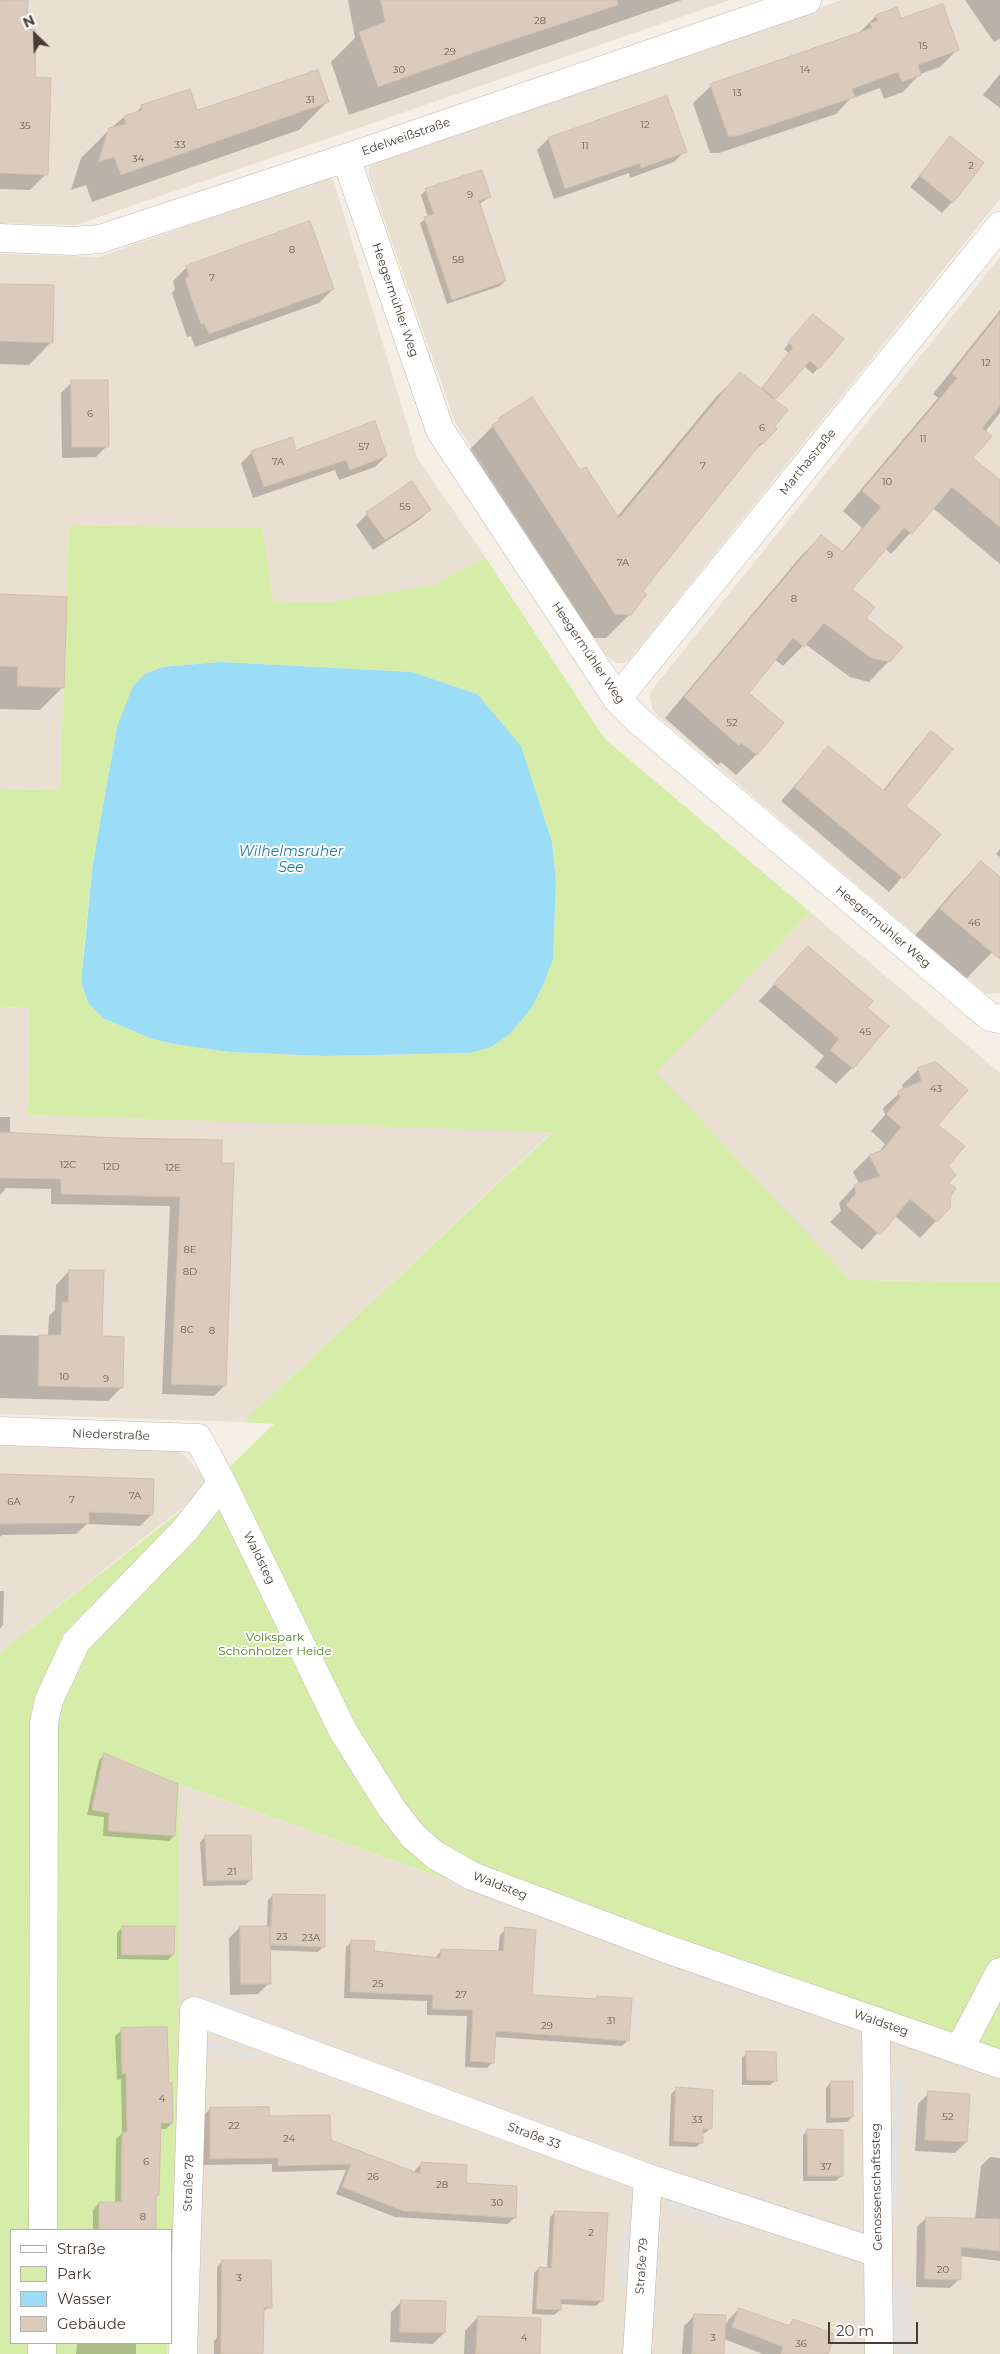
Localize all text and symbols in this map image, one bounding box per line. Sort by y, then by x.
north arrow [10,10,60,60]
text: N [20,11,38,32]
house number: 28 [534,15,546,27]
house number: 15 [918,40,928,52]
house number: 29 [444,46,456,58]
house number: 30 [393,64,405,76]
house number: 14 [800,64,810,76]
house number: 13 [732,87,742,99]
house number: 31 [305,94,315,106]
street label: Edelweißstraße [360,115,452,159]
house number: 12 [640,119,650,131]
house number: 35 [19,120,31,132]
house number: 33 [174,139,186,151]
house number: 11 [581,140,589,152]
house number: 34 [132,153,144,165]
house number: 2 [968,160,974,172]
house number: 9 [467,189,473,201]
street label: Heegermühler Weg [369,241,421,359]
house number: 8 [289,244,295,256]
house number: 58 [452,254,464,266]
house number: 7 [209,272,215,284]
house number: 12 [981,357,991,369]
house number: 6 [87,408,93,420]
house number: 6 [759,422,765,434]
street label: Marthastraße [777,426,839,498]
house number: 11 [919,433,927,445]
house number: 57 [358,441,370,453]
house number: 7A [272,456,284,468]
house number: 7 [700,460,706,472]
house number: 10 [882,476,892,488]
house number: 55 [399,501,411,513]
house number: 9 [827,549,833,561]
house number: 7A [617,557,629,569]
house number: 8 [791,593,797,605]
street label: Heegermühler Weg [549,599,627,707]
house number: 52 [726,717,738,729]
water label: Wilhelmsruher See [239,844,343,876]
street label: Heegermühler Weg [832,883,934,971]
house number: 46 [968,917,980,929]
house number: 45 [859,1026,871,1038]
house number: 43 [930,1083,942,1095]
house number: 12C [60,1159,76,1171]
house number: 12D [102,1161,120,1173]
house number: 12E [165,1162,181,1174]
house number: 8E [183,1244,197,1256]
house number: 8D [183,1266,197,1278]
house number: 8C [180,1324,194,1336]
house number: 8 [209,1325,215,1337]
house number: 10 [59,1371,69,1383]
house number: 9 [103,1373,109,1385]
street label: Niederstraße [72,1426,150,1444]
house number: 7A [129,1490,141,1502]
house number: 7 [69,1494,75,1506]
house number: 6A [7,1496,21,1508]
street label: Waldsteg [240,1529,278,1587]
park label: Volkspark Schönholzer Heide [218,1630,332,1658]
house number: 21 [227,1866,237,1878]
street label: Waldsteg [471,1869,529,1903]
house number: 23 [276,1931,288,1943]
house number: 23A [302,1932,320,1944]
house number: 25 [372,1978,384,1990]
house number: 27 [455,1989,467,2001]
street label: Waldsteg [852,2007,910,2039]
house number: 31 [606,2015,616,2027]
house number: 29 [541,2020,553,2032]
house number: 4 [159,2093,165,2105]
house number: 52 [942,2111,954,2123]
house number: 33 [691,2114,703,2126]
house number: 22 [228,2120,240,2132]
street label: Straße 33 [505,2120,563,2152]
street label: Genossenschaftssteg [869,2123,885,2251]
house number: 24 [283,2133,295,2145]
street label: Straße 78 [181,2154,197,2212]
house number: 6 [143,2156,149,2168]
house number: 37 [820,2161,832,2173]
house number: 26 [367,2171,379,2183]
house number: 28 [436,2179,448,2191]
house number: 30 [491,2197,503,2209]
house number: 8 [140,2211,146,2223]
house number: 2 [588,2227,594,2239]
legend [10,2229,172,2344]
street label: Straße 79 [633,2237,651,2295]
text: Straße [57,2239,106,2258]
text: Park [57,2264,91,2283]
house number: 20 [937,2264,949,2276]
house number: 3 [236,2272,242,2284]
text: Wasser [57,2289,111,2308]
scale bar [830,2312,920,2344]
text: Gebäude [57,2314,126,2333]
text: 20 m [836,2321,874,2340]
house number: 4 [521,2332,527,2344]
house number: 3 [710,2332,716,2344]
house number: 36 [795,2338,807,2350]

